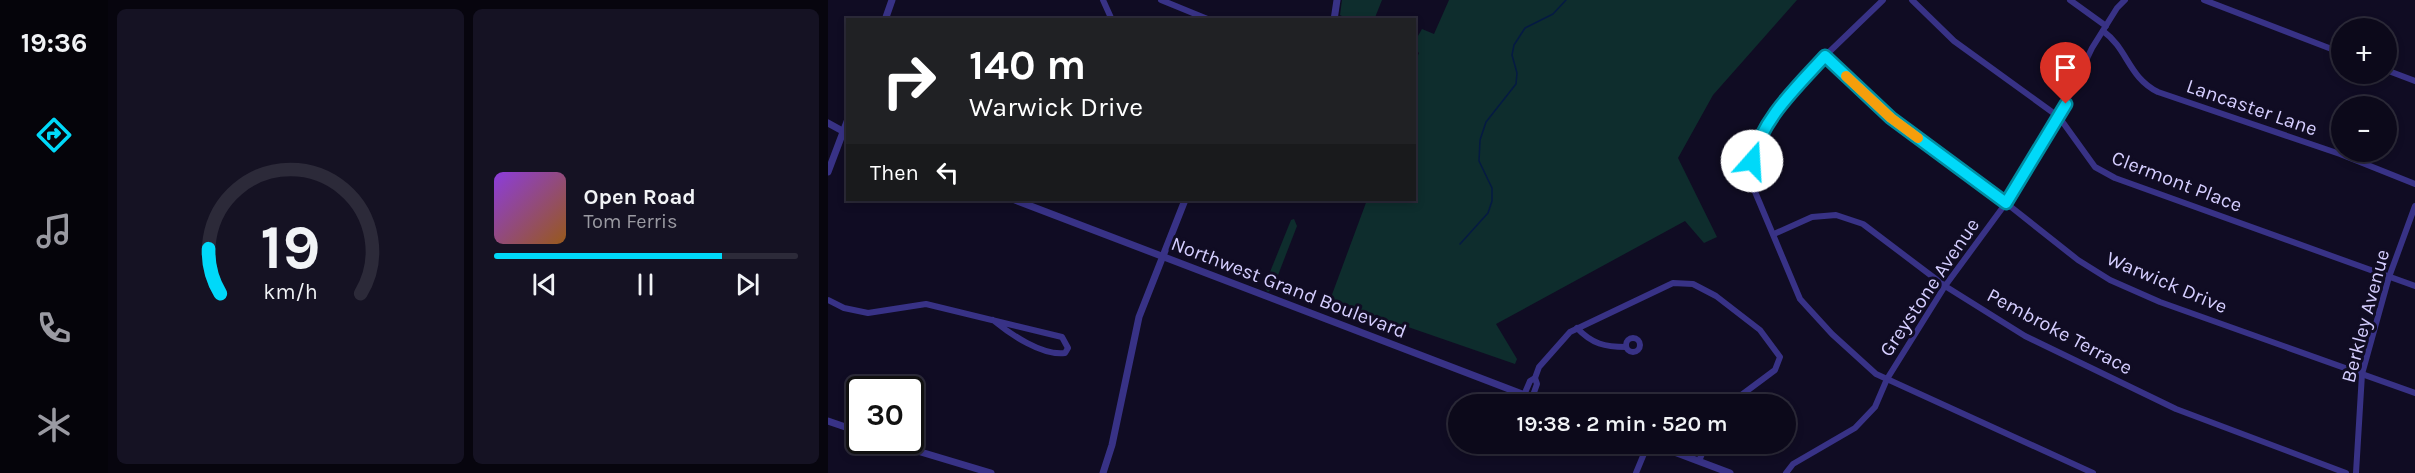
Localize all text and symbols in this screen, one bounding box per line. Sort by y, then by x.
map controls [2331,18,2397,162]
button: + [2331,18,2397,84]
text: 19:36 [21,27,87,59]
text: 140 m [969,40,1086,90]
icon: right [870,42,948,120]
pin [2040,42,2091,104]
icon: arrive [2049,51,2082,84]
street label: Lancaster Lane [2183,74,2320,141]
text: Warwick Drive [969,91,1143,123]
button: − [2331,96,2397,162]
icon: directions [33,114,75,156]
position arrow [1720,129,1784,193]
street label: Clermont Place [2108,146,2245,217]
icon: left [931,156,964,189]
text: Then [870,160,919,186]
text: Open Road [584,184,696,210]
icon: music [33,210,75,252]
text: Tom Ferris [584,210,677,233]
text: 19 [260,211,320,284]
street label: Greystone Avenue [1875,214,1984,361]
street label: Northwest Grand Boulevard [1168,232,1410,343]
street label: Warwick Drive [2103,247,2231,318]
street label: Berkley Avenue [2337,247,2394,385]
icon: previous [528,268,561,301]
icon: pause [629,268,662,301]
icon: next [731,268,764,301]
text: km/h [263,279,317,304]
street label: Pembroke Terrace [1983,283,2136,379]
icon: phone [33,307,75,349]
speed limit sign: 30 [846,376,924,454]
icon: climate [33,404,75,446]
text: 19:38 · 2 min · 520 m [1517,411,1727,437]

